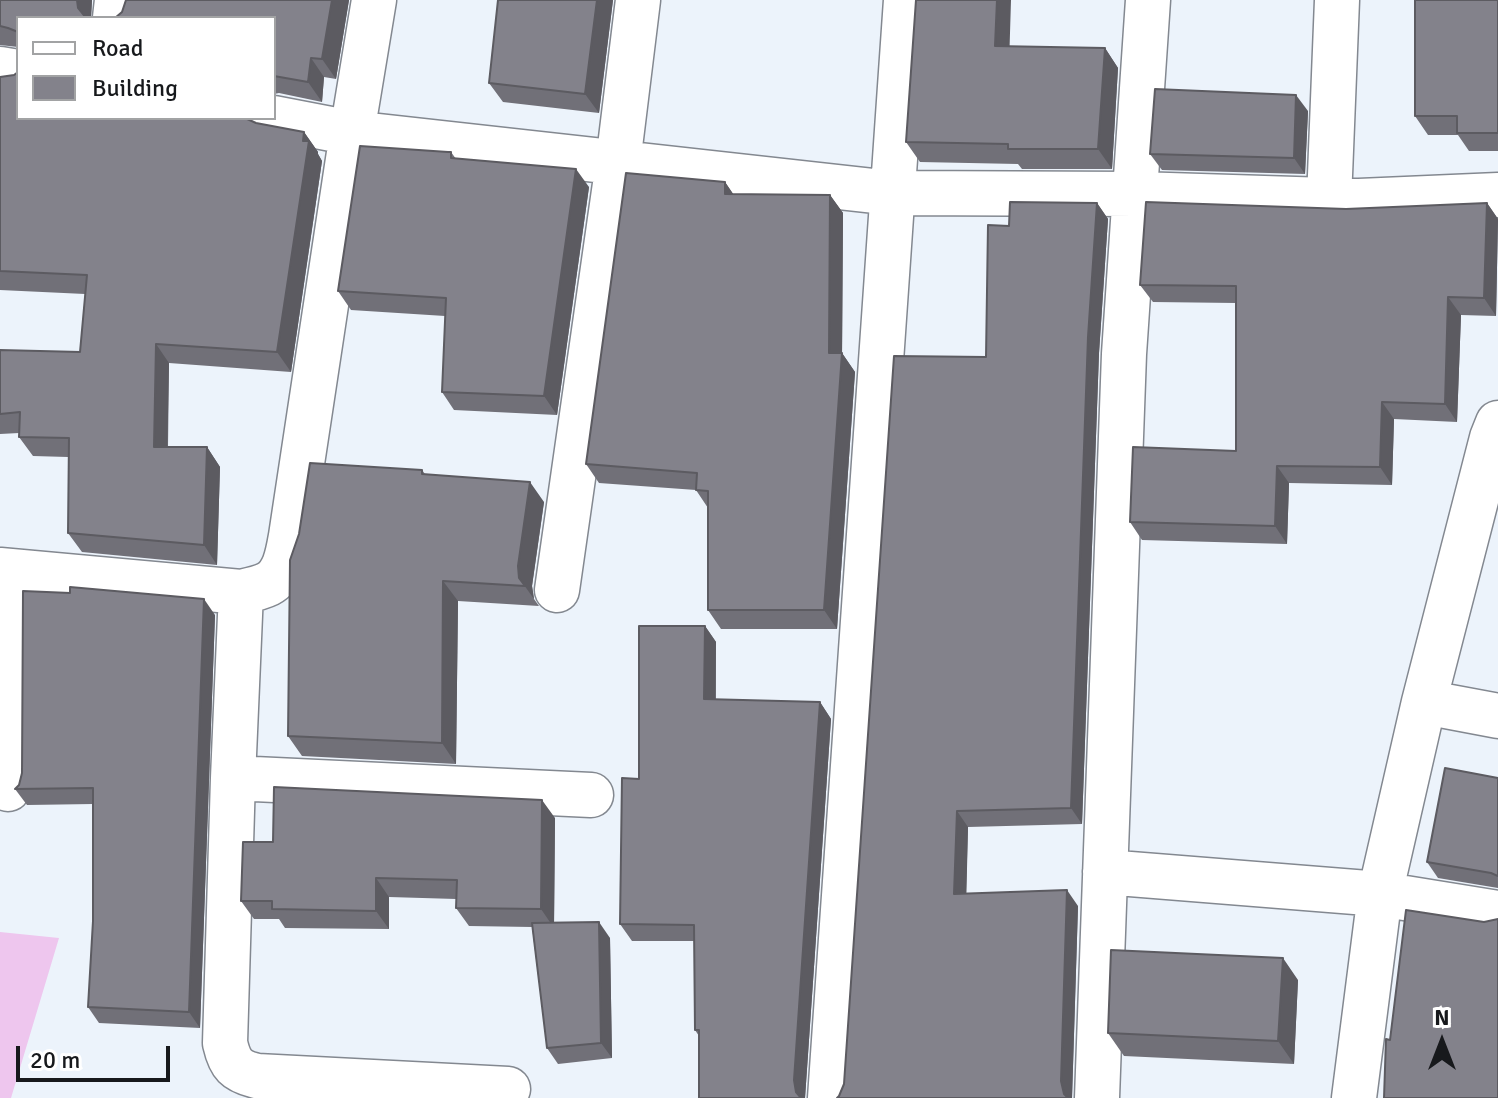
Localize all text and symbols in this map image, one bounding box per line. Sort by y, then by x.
legend [16,16,276,120]
text: Road [92,33,143,63]
text: Building [92,73,178,103]
north arrow [1402,1002,1482,1082]
text: N [1434,1004,1450,1031]
scale bar [20,1030,174,1080]
text: 20 m [30,1045,80,1075]

